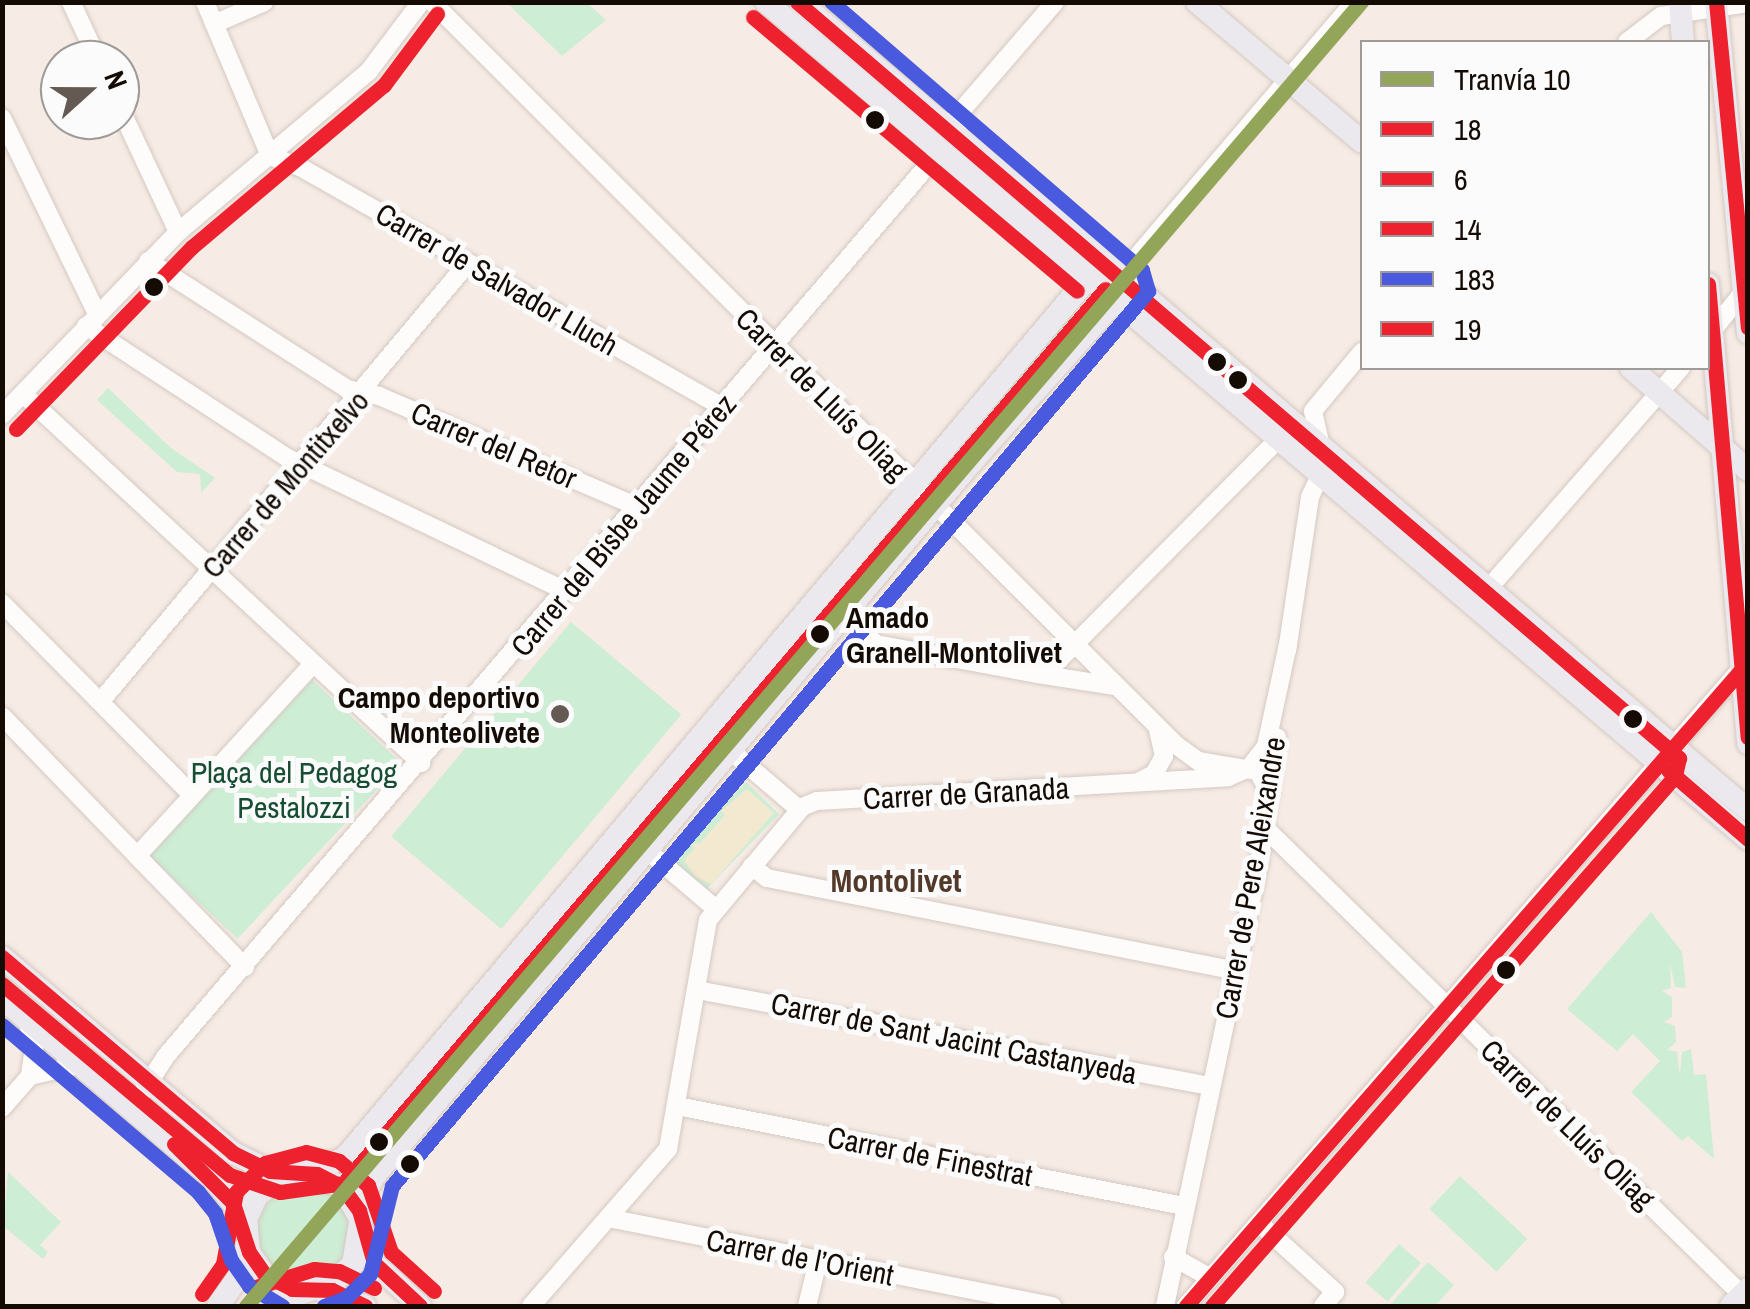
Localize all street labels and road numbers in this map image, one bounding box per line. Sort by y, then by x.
street label: Carrer de Salvador Lluch [370,195,624,363]
street label: Carrer de Lluís Oliag [729,301,915,487]
street label: Carrer de Montitxelvo [194,383,376,585]
street label: Carrer del Bisbe Jaume Pérez [503,387,743,663]
street label: Carrer del Retor [406,394,582,496]
street label: Carrer de Pere Aleixandre [1207,733,1293,1023]
street label: Carrer de Granada [862,770,1070,816]
street label: Carrer de Sant Jacint Castanyeda [768,985,1140,1091]
street label: Carrer de Lluís Oliag [1473,1032,1663,1216]
street label: Carrer de Finestrat [825,1119,1035,1193]
street label: Carrer de l’Orient [703,1221,897,1293]

